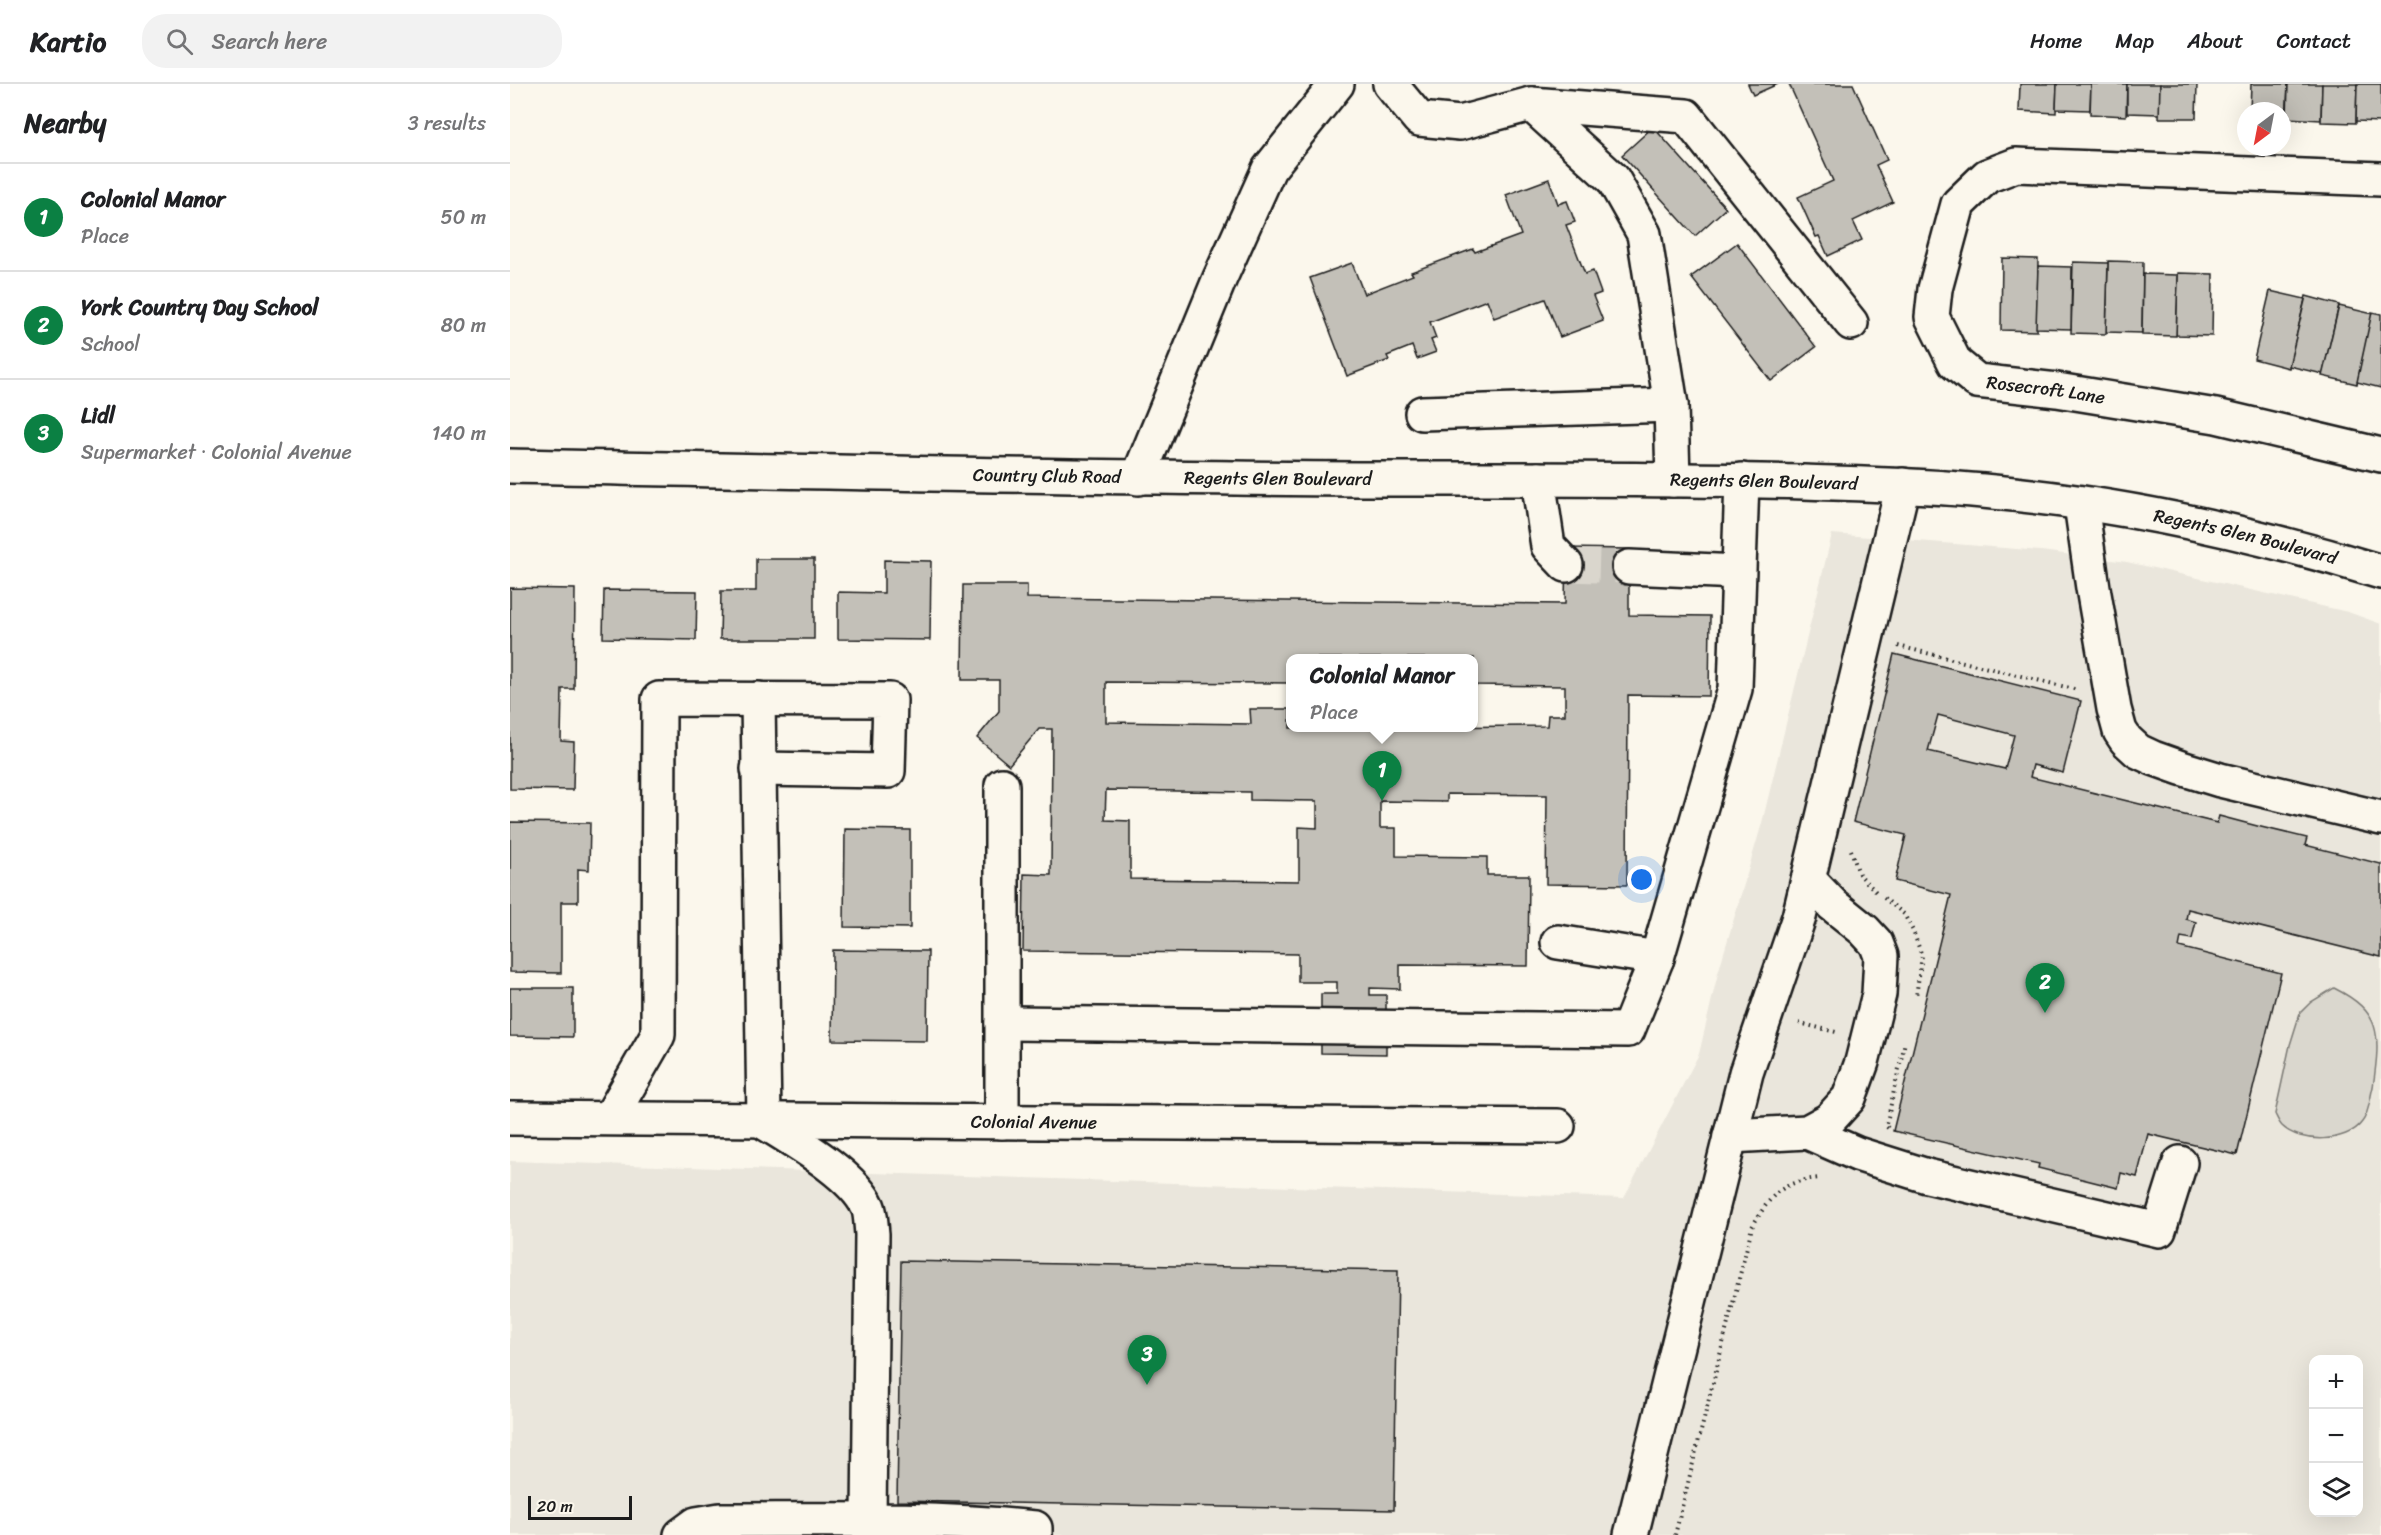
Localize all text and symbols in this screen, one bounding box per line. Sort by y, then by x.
search box [142,14,562,68]
text: Kartio [30,17,106,66]
text: Search here [211,22,327,61]
text: Home [2030,22,2082,60]
text: Map [2115,22,2154,60]
text: About [2187,22,2244,60]
text: Contact [2277,22,2351,60]
icon: search [163,25,196,58]
text: Nearby [24,100,106,146]
north arrow [2237,102,2291,156]
text: 3 results [408,106,486,141]
text: Colonial Manor [81,180,225,219]
text: 1 [39,200,48,235]
text: 50 m [441,200,486,235]
text: Place [81,219,129,254]
text: York Country Day School [81,288,319,327]
text: 2 [38,308,49,343]
text: 80 m [441,308,486,343]
text: School [81,327,140,362]
street label: Rosecroft Lane [1985,366,2107,414]
text: Lidl [81,396,115,435]
text: 3 [38,416,49,451]
text: 140 m [432,416,486,451]
text: Supermarket · Colonial Avenue [81,435,352,470]
street label: Country Club Road [973,459,1123,493]
street label: Regents Glen Boulevard [1184,462,1373,495]
street label: Regents Glen Boulevard [1670,464,1860,500]
street label: Regents Glen Boulevard [2151,499,2342,574]
popup [1286,654,1478,732]
text: Colonial Manor [1310,656,1454,695]
text: Place [1310,695,1358,730]
pin: 1 [1362,752,1402,801]
your location [1627,865,1656,894]
pin: 2 [2026,964,2065,1013]
street label: Colonial Avenue [971,1106,1097,1138]
pin: 3 [1128,1336,1166,1385]
map controls [2309,1355,2363,1517]
button: + [2309,1355,2363,1409]
button: − [2309,1409,2363,1463]
button: layers [2309,1463,2363,1517]
text: 20 m [537,1492,573,1521]
scale bar [528,1493,632,1520]

